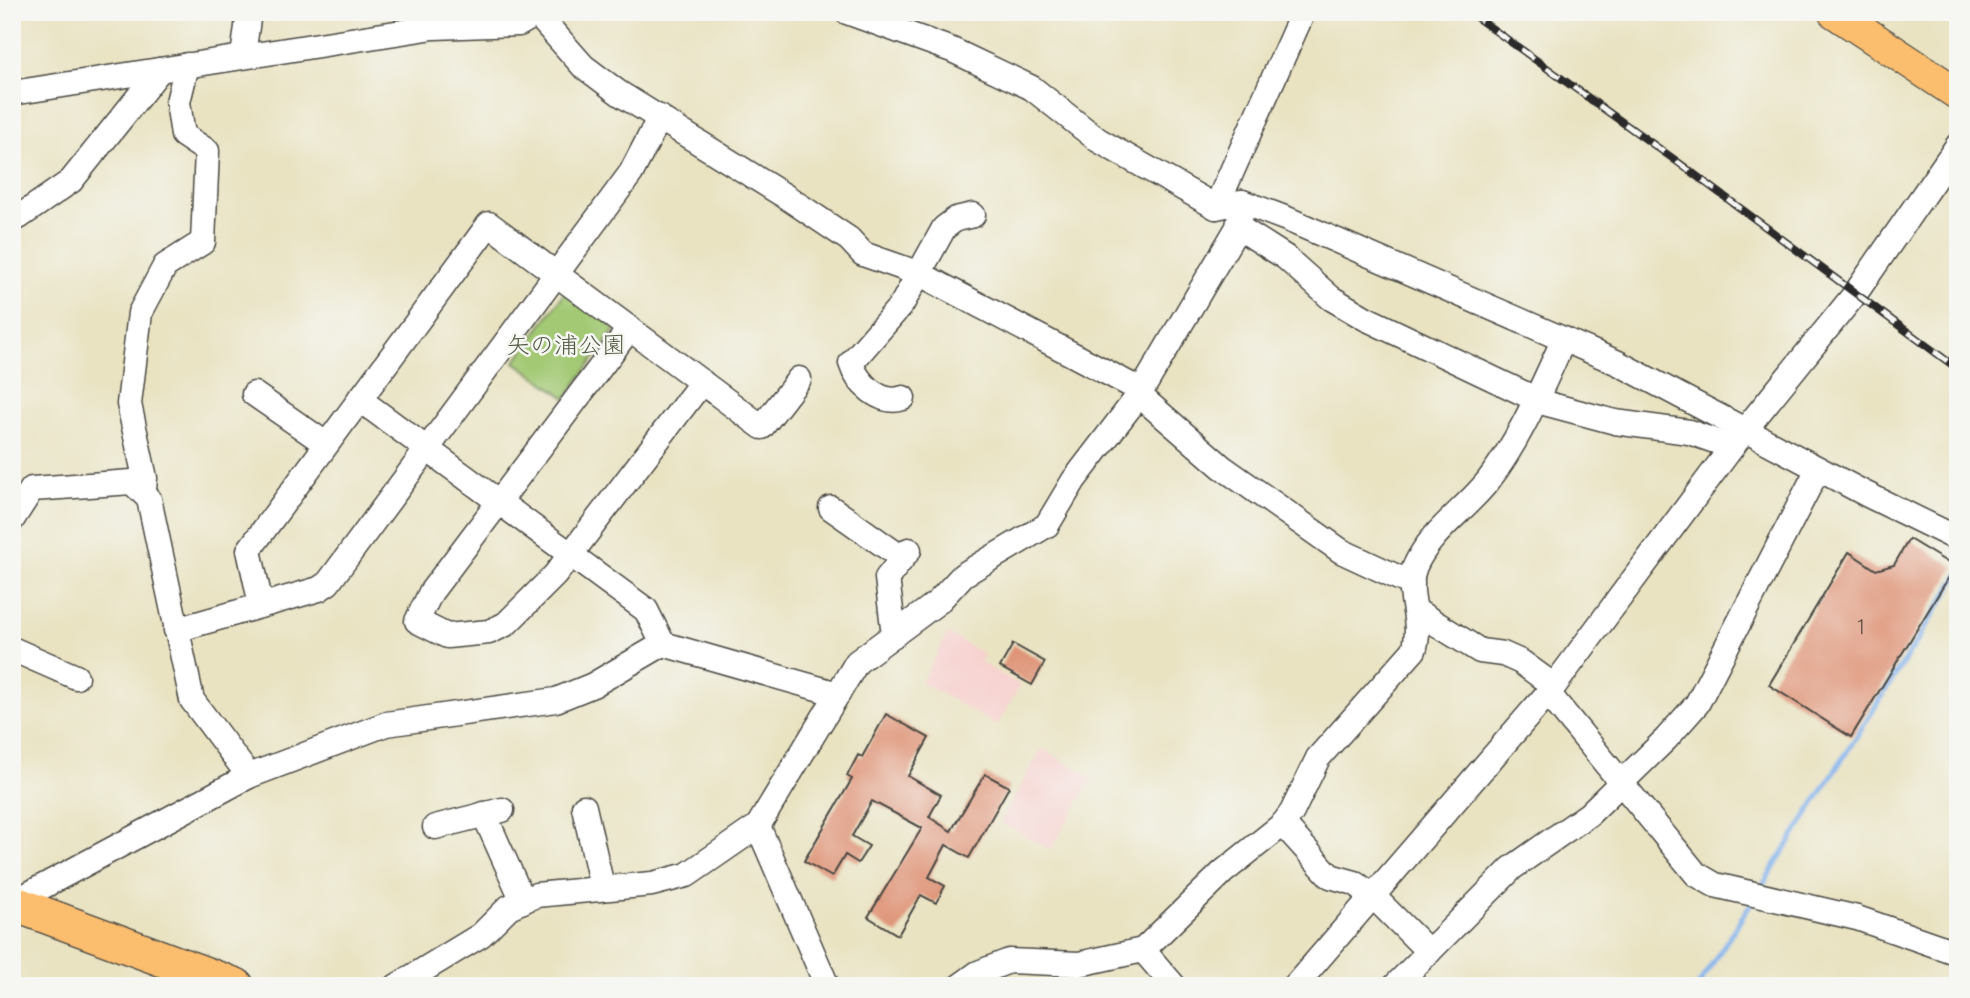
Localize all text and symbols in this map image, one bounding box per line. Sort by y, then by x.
park label: 矢の浦公園 [506,331,626,365]
house number: １ [1851,615,1872,645]

